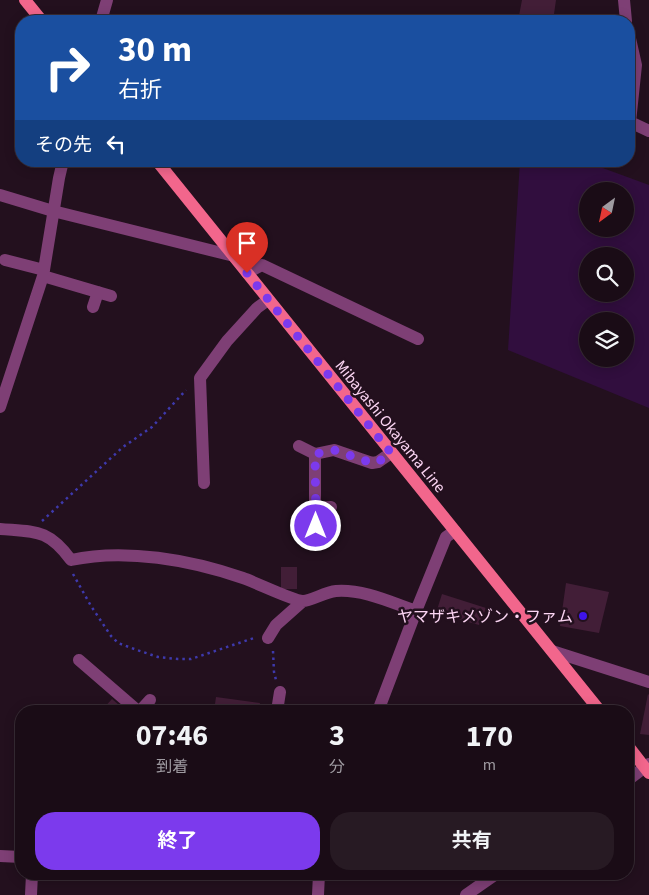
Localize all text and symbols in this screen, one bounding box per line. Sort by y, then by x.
text: 30 m [118,25,192,75]
icon: right [35,35,100,100]
text: 右折 [118,74,162,106]
icon: left [102,130,130,158]
text: その先 [35,132,92,159]
north arrow [579,182,634,238]
map controls [579,182,634,367]
pin [226,222,268,273]
icon: arrive [233,229,261,257]
button: search [579,247,634,302]
button: layers [579,312,634,367]
street label: Mibayashi Okayama Line [330,356,451,498]
position arrow [289,499,341,551]
place label: ヤマザキメゾン・ファム [397,606,573,628]
marker: ヤマザキメゾン・ファム [577,610,589,622]
text: 07:46 [136,714,208,757]
text: 3 [329,714,345,757]
text: 170 [466,715,513,758]
text: m [483,754,496,776]
text: 到着 [156,756,188,778]
text: 分 [329,756,345,778]
button: 終了 [35,812,320,870]
button: 共有 [330,812,614,870]

